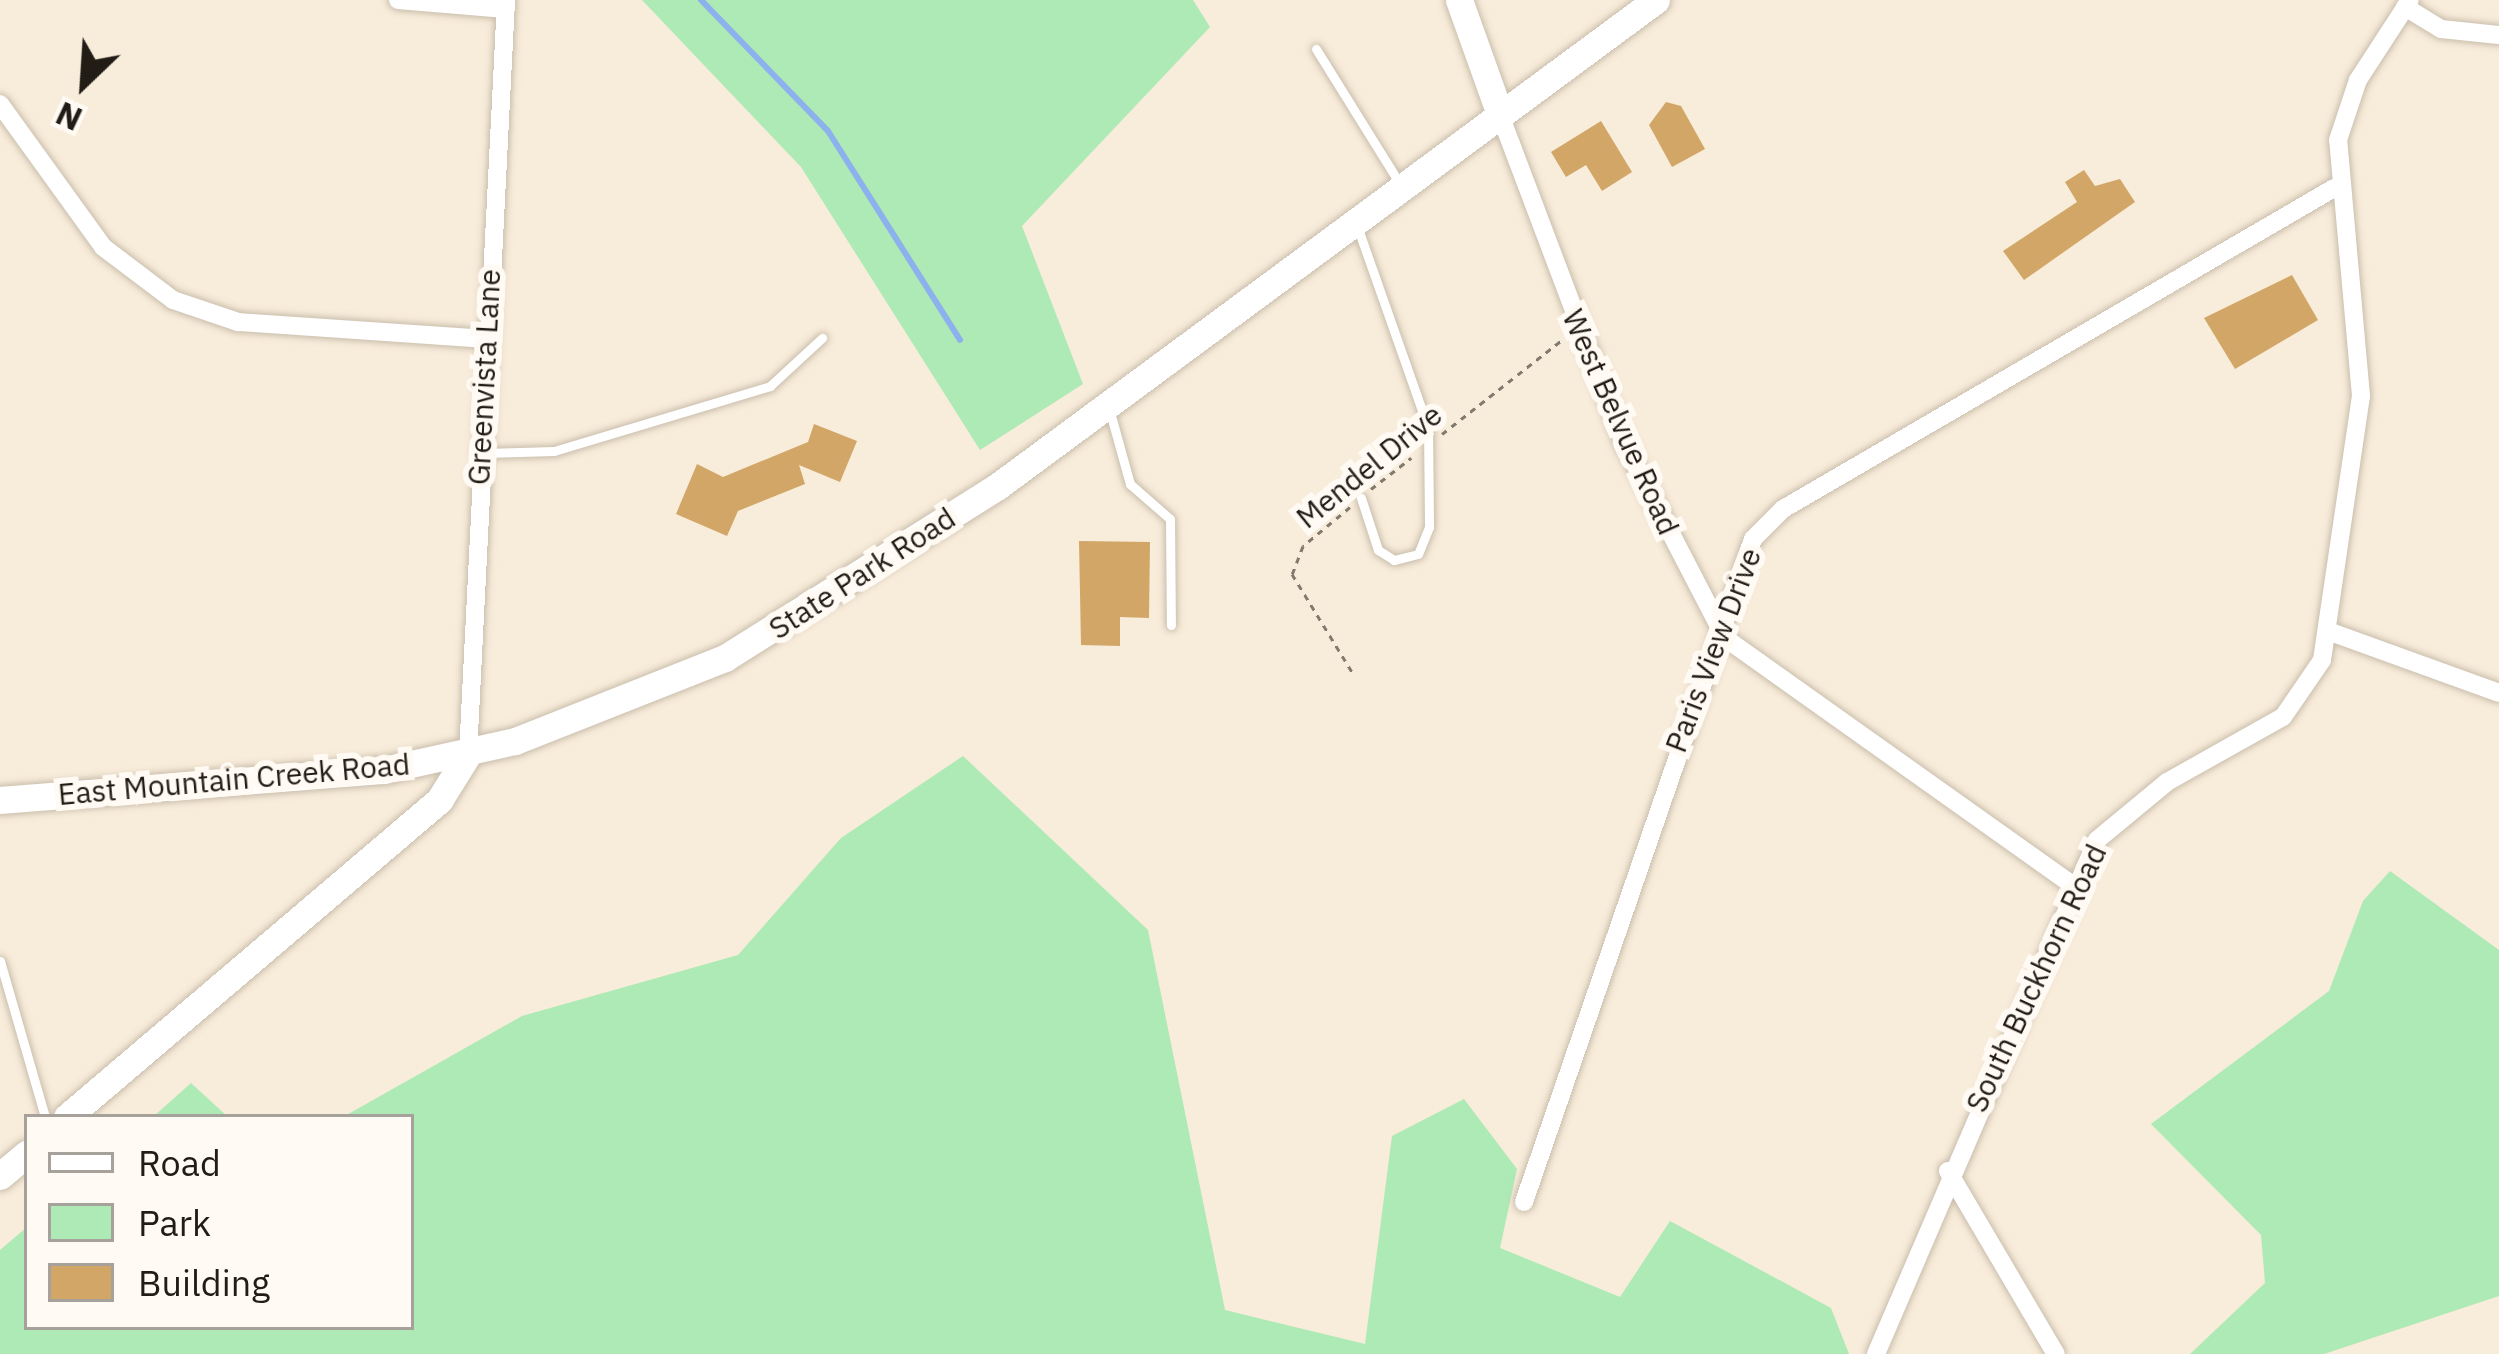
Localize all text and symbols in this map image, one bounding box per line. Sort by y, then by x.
north arrow [24,24,144,144]
text: N [49,93,88,142]
street label: Greenvista Lane [460,268,508,486]
street label: West Belvue Road [1555,304,1687,540]
street label: Mendel Drive [1289,396,1449,536]
street label: State Park Road [762,499,962,647]
street label: Paris View Drive [1658,543,1768,757]
street label: East Mountain Creek Road [56,746,412,812]
street label: South Buckhorn Road [1958,838,2114,1118]
legend [24,1114,414,1330]
text: Road [138,1139,221,1186]
text: Park [138,1199,211,1246]
text: Building [138,1259,270,1306]

